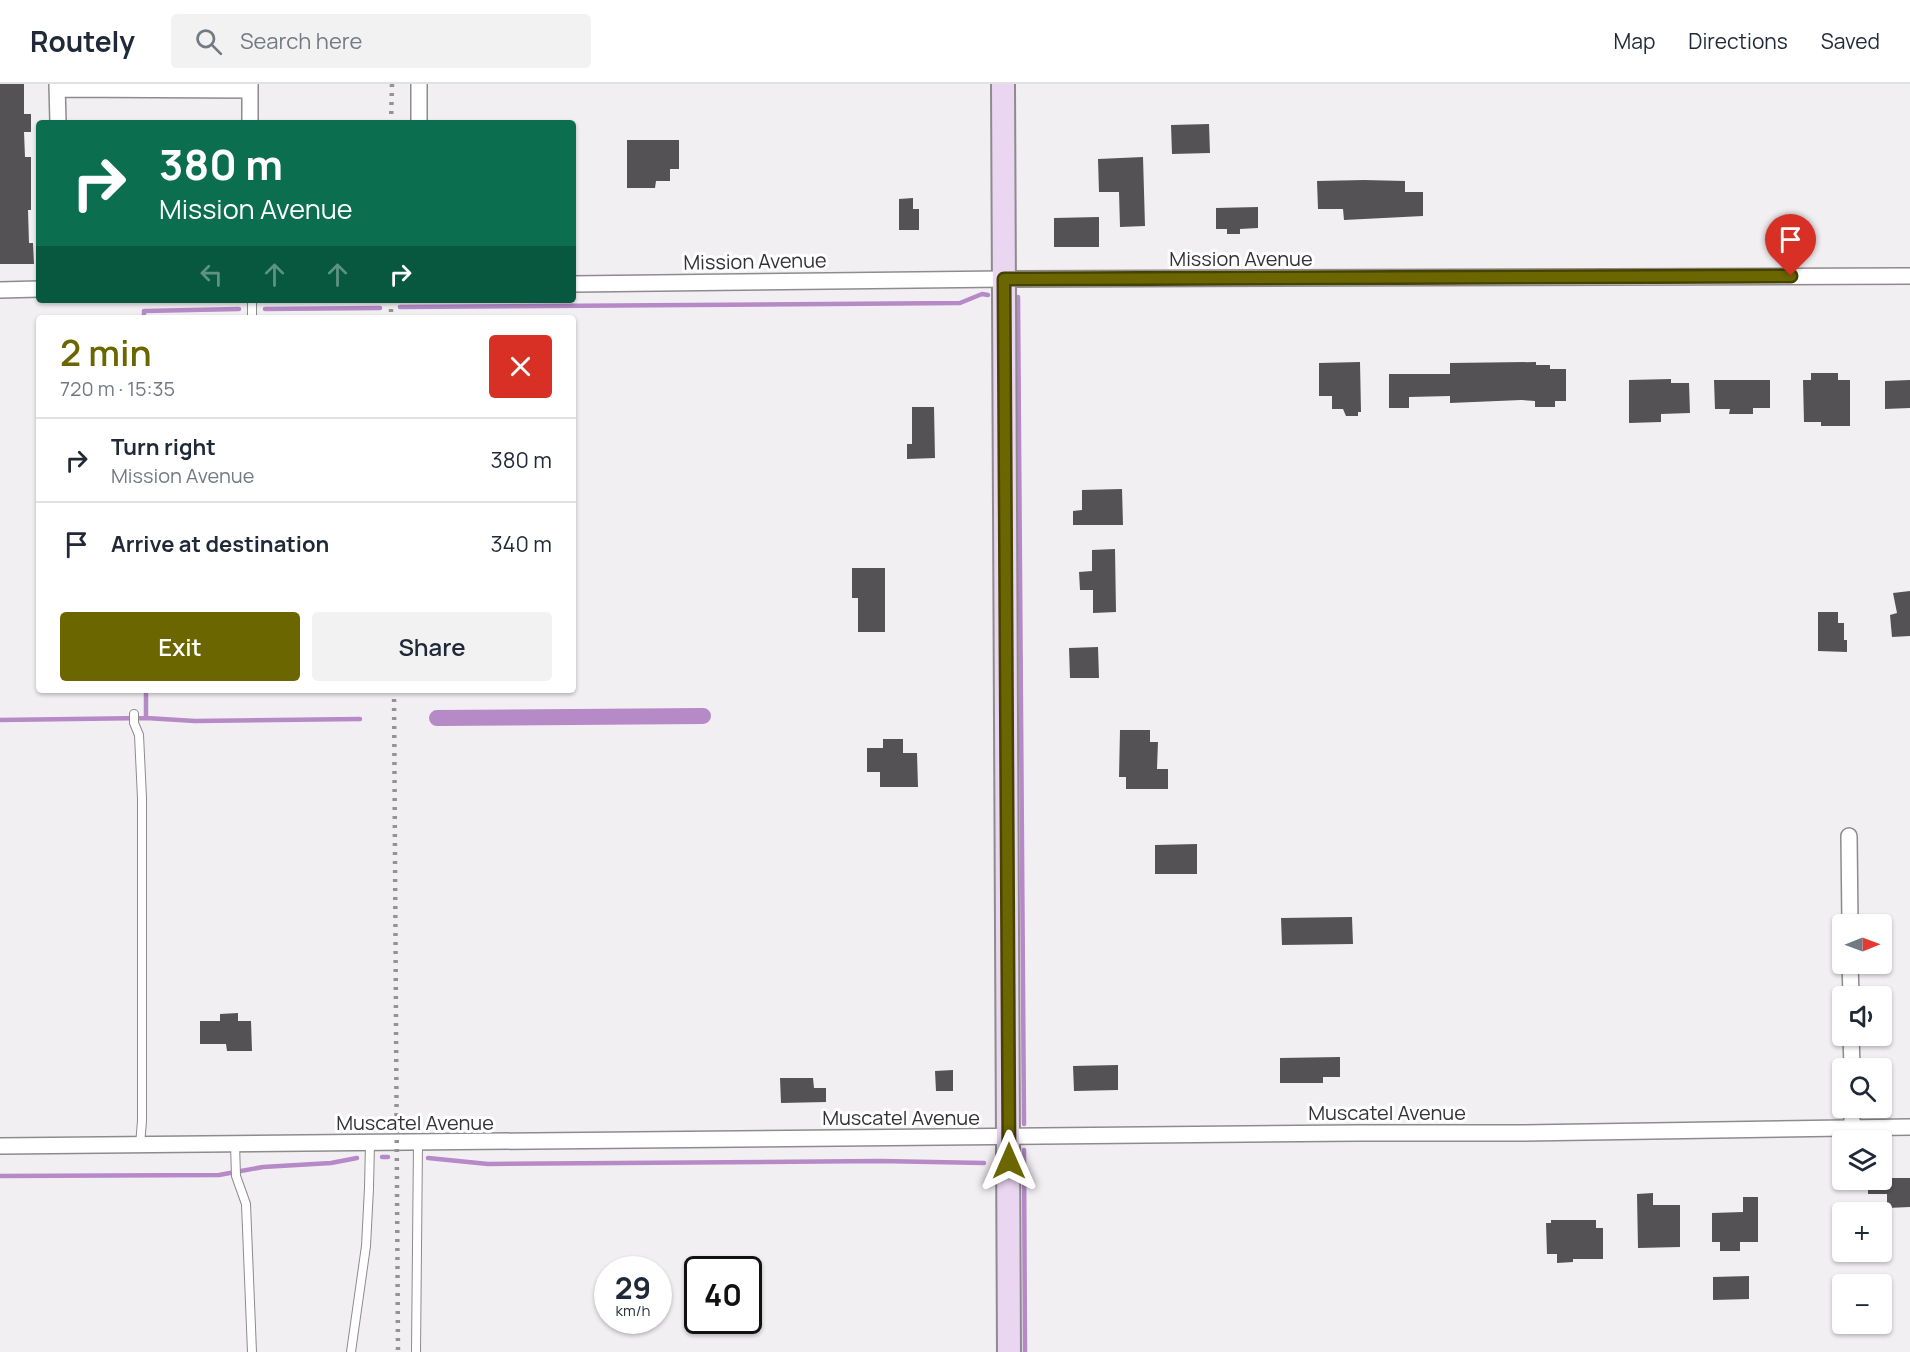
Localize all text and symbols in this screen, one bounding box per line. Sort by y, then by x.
search box [171,14,591,68]
text: Routely [30,22,135,60]
icon: search [192,25,225,58]
text: Search here [240,26,362,56]
text: Map [1614,27,1655,55]
text: Directions [1688,27,1788,55]
text: Saved [1821,27,1880,55]
text: 380 m [159,135,283,193]
icon: right [60,144,138,222]
text: Mission Avenue [159,190,353,227]
pin [1765,214,1816,276]
icon: arrive [1774,223,1807,256]
street label: Mission Avenue [1169,245,1313,272]
street label: Mission Avenue [683,246,827,276]
icon: left [195,258,228,291]
icon: ahead [258,258,291,291]
icon: ahead [321,258,354,291]
icon: right [384,258,417,291]
text: 2 min [60,328,152,377]
button: close [489,335,552,398]
text: 720 m · 15:35 [60,375,175,402]
text: Turn right [111,432,216,462]
icon: right [60,444,93,477]
text: 380 m [491,445,552,475]
text: Mission Avenue [111,462,254,489]
icon: arrive [60,528,93,561]
text: Arrive at destination [111,529,329,559]
text: 340 m [490,529,552,559]
button: Exit [60,612,300,681]
button: Share [312,612,552,681]
north arrow [1832,914,1892,974]
map controls [1832,914,1892,1334]
button: sound [1832,986,1892,1046]
button: search [1832,1058,1892,1118]
street label: Muscatel Avenue [1308,1099,1466,1126]
street label: Muscatel Avenue [822,1104,980,1131]
street label: Muscatel Avenue [336,1109,494,1136]
position arrow [977,1129,1041,1193]
button: layers [1832,1130,1892,1190]
button: + [1832,1202,1892,1262]
speed limit sign: 40 [684,1256,762,1334]
text: 29 [615,1267,651,1308]
button: − [1832,1274,1892,1334]
text: km/h [616,1300,650,1321]

